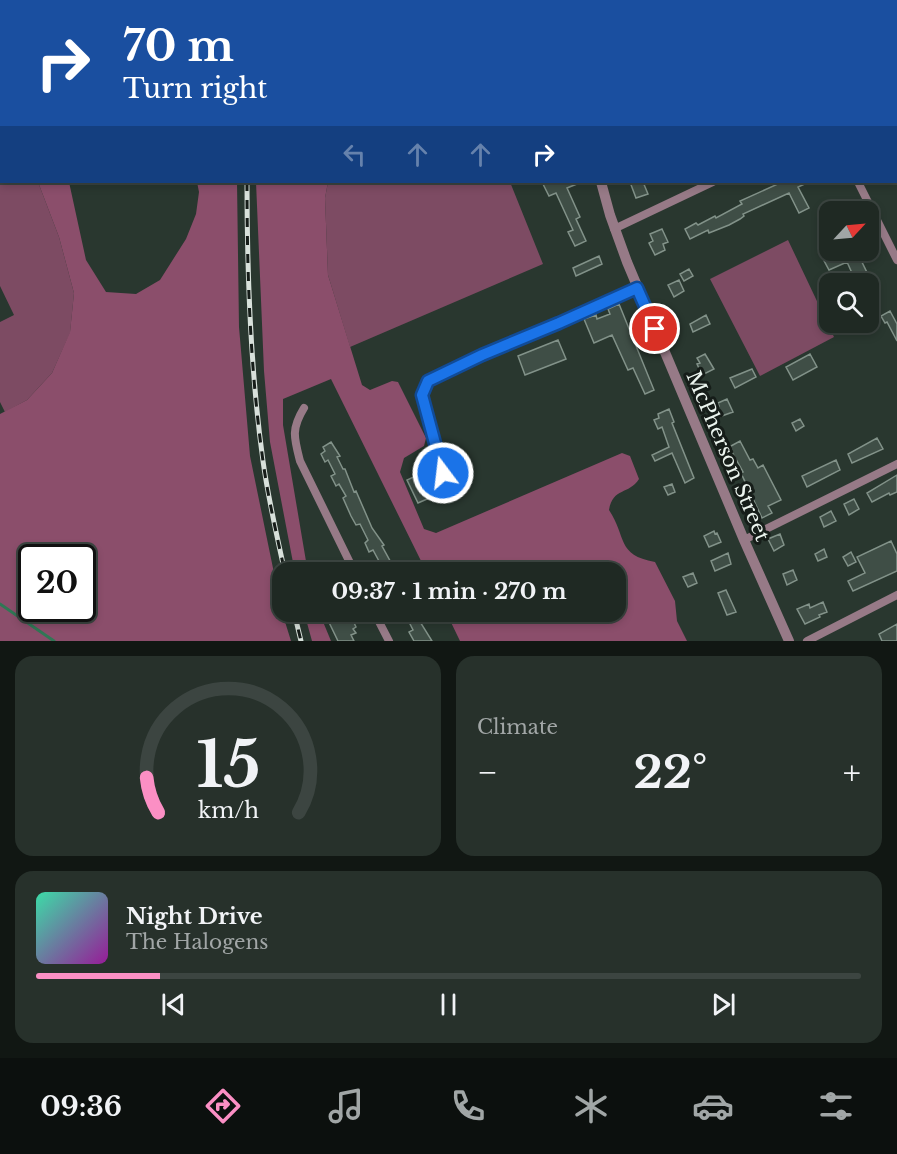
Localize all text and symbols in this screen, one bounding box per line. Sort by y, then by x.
text: 70 m [123,20,234,72]
icon: right [24,24,102,102]
text: Turn right [123,72,267,105]
icon: left [338,138,371,171]
icon: ahead [401,138,434,171]
icon: ahead [464,138,497,171]
icon: right [527,138,560,171]
north arrow [819,201,879,261]
map controls [819,201,879,333]
button: search [819,273,879,333]
pin [629,303,680,354]
icon: arrive [638,312,671,345]
street label: McPherson Street [681,367,775,545]
position arrow [411,441,475,505]
speed limit sign: 20 [18,544,96,622]
text: 09:37 · 1 min · 270 m [331,578,567,605]
text: Climate [477,715,558,739]
text: 15 [196,726,260,804]
text: 22° [634,744,707,800]
text: − [477,752,498,793]
text: + [843,752,861,793]
text: km/h [198,797,259,824]
text: Night Drive [126,903,263,930]
text: The Halogens [126,930,268,954]
icon: previous [157,988,190,1021]
icon: pause [432,988,465,1021]
icon: next [707,988,740,1021]
icon: directions [202,1085,244,1127]
icon: music [325,1085,367,1127]
icon: phone [447,1085,489,1127]
icon: climate [570,1085,612,1127]
icon: car [692,1085,734,1127]
icon: filters [815,1085,857,1127]
text: 09:36 [40,1090,122,1123]

